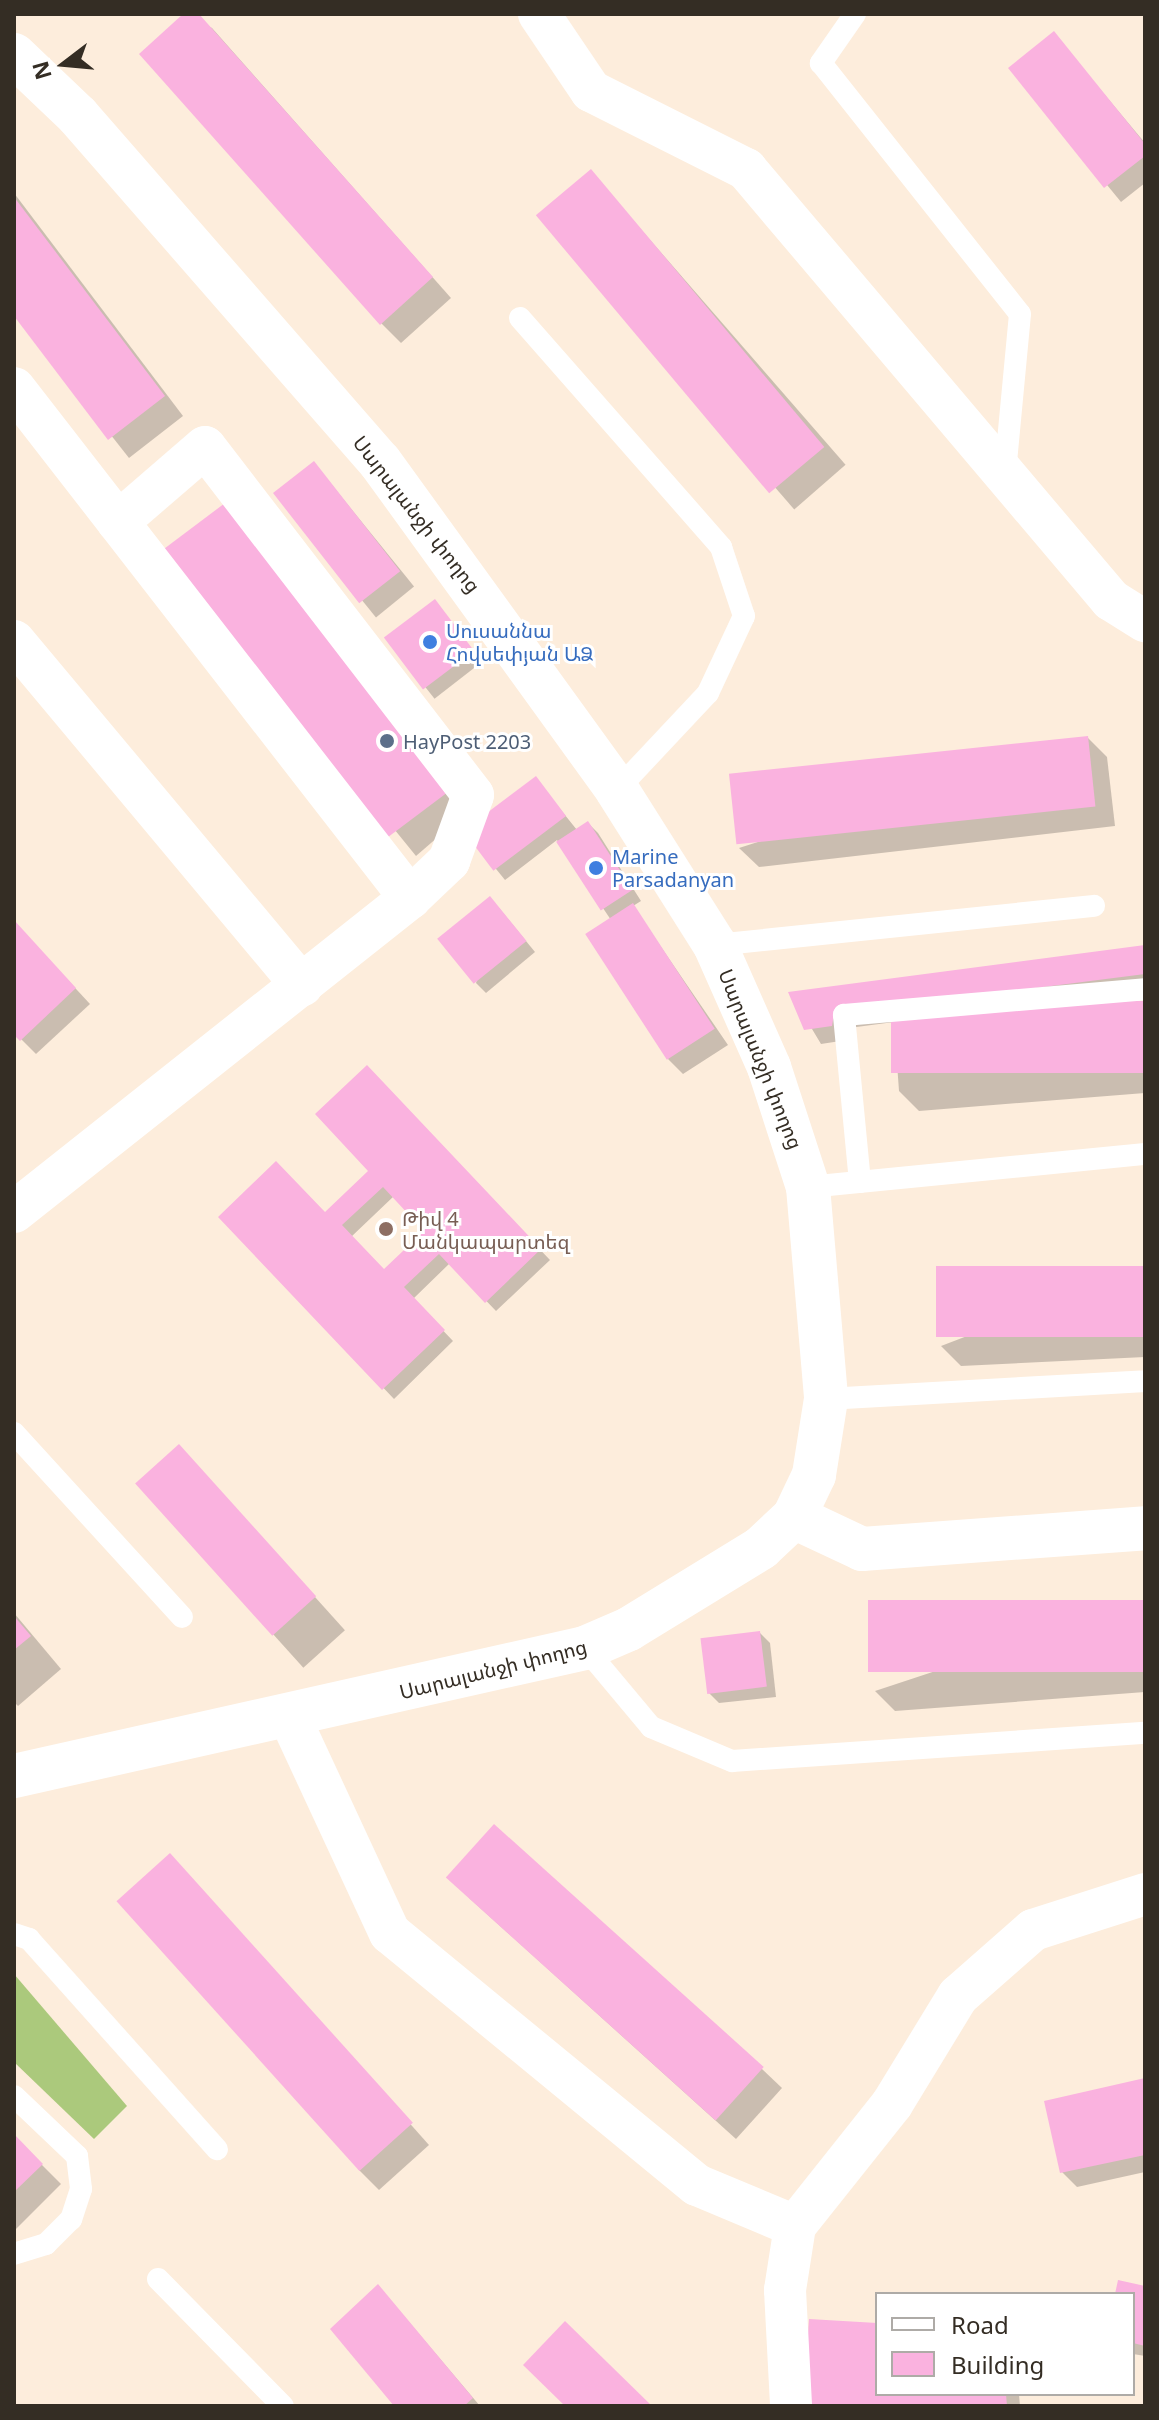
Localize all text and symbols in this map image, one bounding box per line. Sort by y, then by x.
north arrow [24,24,104,104]
text: N [24,58,58,83]
street label: Սարալանջի փողոց [348,431,486,597]
place label: Սուսաննա Հովսեփյան ԱՁ [446,618,593,665]
marker: Սուսաննա Հովսեփյան ԱՁ [421,633,439,651]
place label: HayPost 2203 [403,729,531,753]
marker: HayPost 2203 [378,732,396,750]
place label: Marine Parsadanyan [612,844,734,891]
marker: Marine Parsadanyan [587,859,605,877]
street label: Սարալանջի փողոց [714,965,808,1153]
place label: Թիվ 4 Մանկապարտեզ [402,1206,569,1253]
marker: Թիվ 4 Մանկապարտեզ [377,1220,395,1238]
street label: Սարալանջի փողոց [397,1634,589,1704]
legend [875,2292,1135,2396]
text: Road [951,2308,1009,2341]
text: Building [951,2348,1044,2381]

